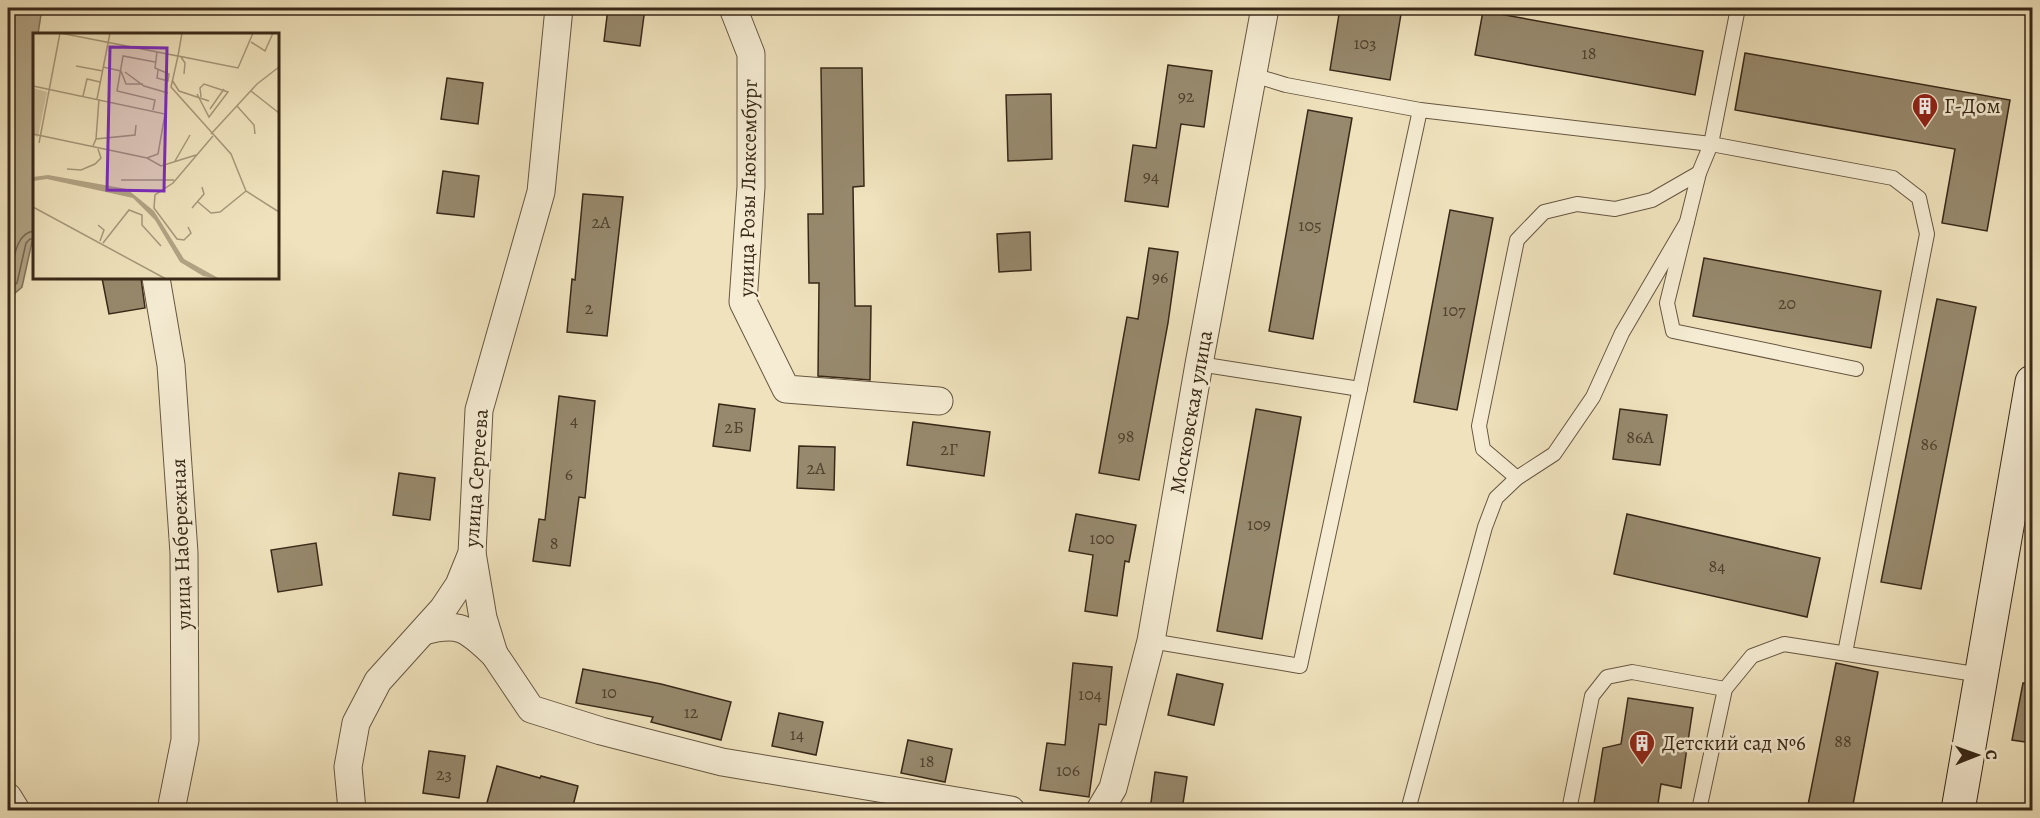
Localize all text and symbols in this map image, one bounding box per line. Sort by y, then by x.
house number: 103 [1353,31,1377,55]
inset map [33,33,279,279]
house number: 18 [1582,41,1596,65]
street label: улица Розы Люксембург [732,79,764,298]
house number: 92 [1178,84,1195,108]
building icon: Г-Дом [1910,91,1940,129]
place label: Г-Дом [1944,92,2000,120]
house number: 94 [1143,164,1159,188]
house number: 2А [591,210,611,234]
house number: 105 [1298,213,1322,237]
house number: 96 [1152,265,1168,289]
house number: 20 [1778,291,1796,315]
house number: 2 [585,296,594,320]
house number: 107 [1442,298,1466,322]
street label: Московская улица [1163,328,1219,496]
street label: улица Сергеева [457,408,495,549]
house number: 4 [570,408,578,432]
house number: 2Б [724,415,744,439]
house number: 98 [1118,424,1134,448]
house number: 86А [1626,425,1654,449]
house number: 86 [1920,432,1938,456]
house number: 2Г [940,437,958,461]
house number: 2А [806,456,826,480]
street label: улица Набережная [164,458,198,631]
house number: 6 [565,462,573,486]
house number: 109 [1247,512,1271,536]
house number: 100 [1089,526,1115,550]
house number: 8 [550,531,558,555]
house number: 84 [1709,554,1725,578]
house number: 10 [601,680,617,704]
house number: 104 [1078,682,1102,706]
house number: 12 [684,700,699,724]
house number: 14 [790,722,804,746]
north arrow [1947,725,2007,785]
building icon: Детский сад №6 [1627,728,1657,766]
place label: Детский сад №6 [1662,729,1806,757]
house number: 88 [1834,729,1852,753]
house number: 18 [920,749,934,773]
text: С [1980,750,2002,760]
house number: 106 [1056,758,1080,782]
house number: 23 [436,762,452,786]

